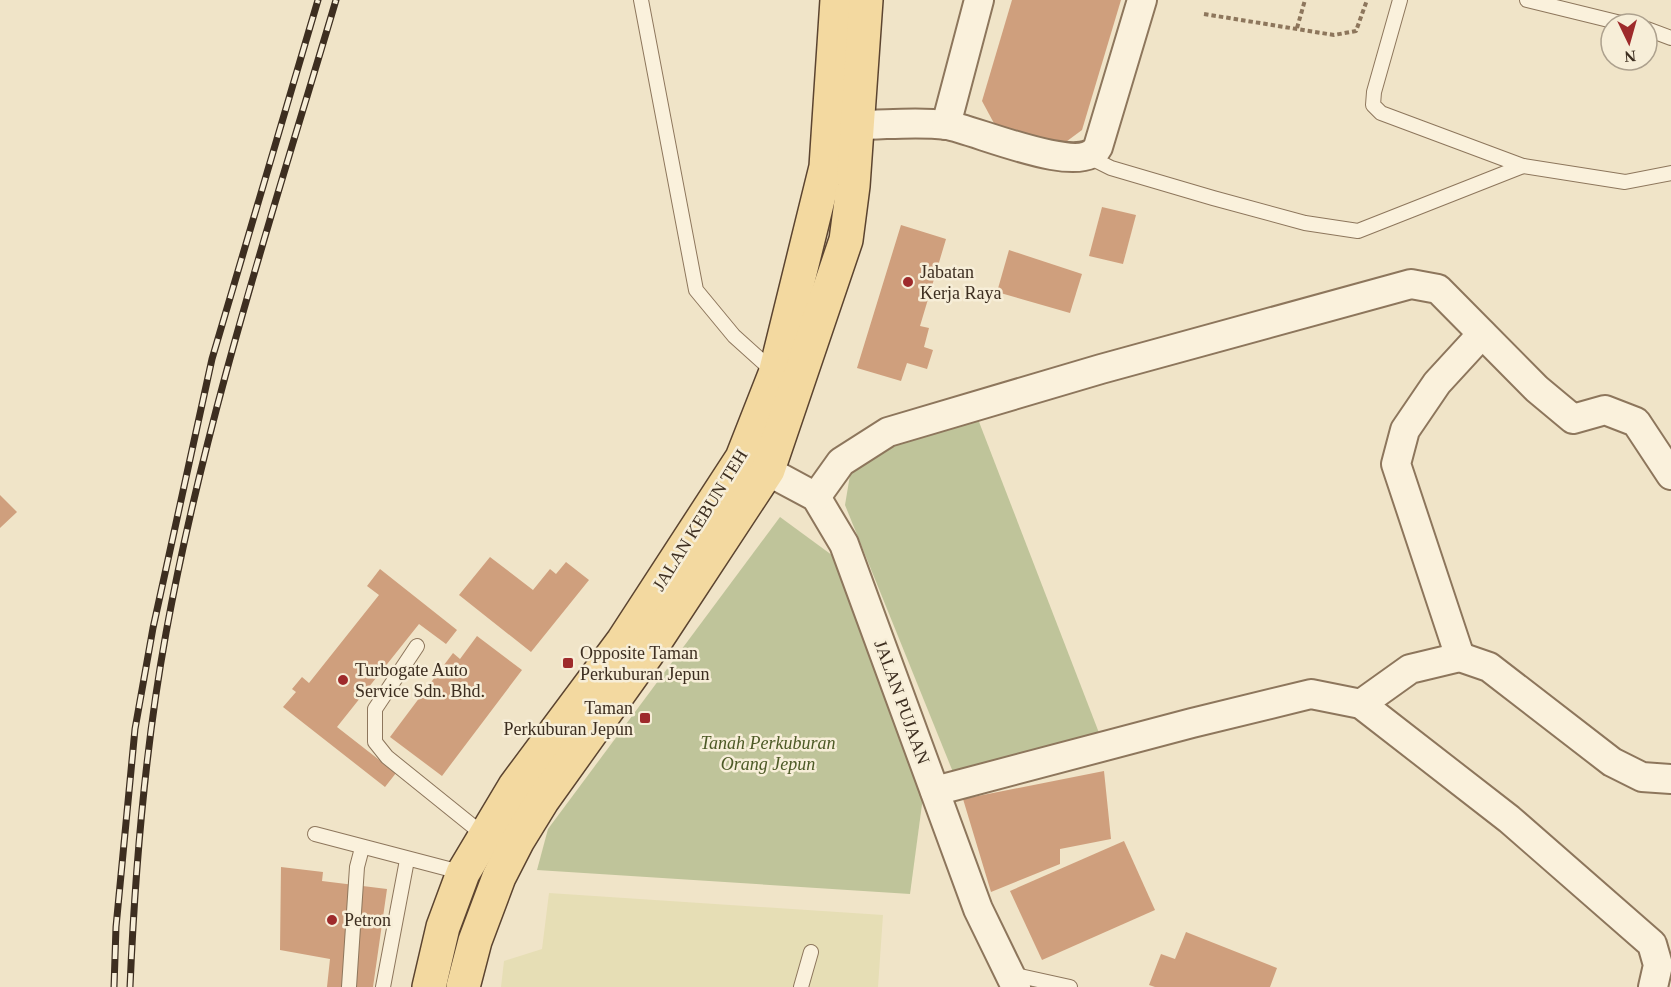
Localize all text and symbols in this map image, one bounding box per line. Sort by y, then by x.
north arrow [1599,12,1659,72]
text: N [1623,47,1637,65]
place label: Jabatan Kerja Raya [920,262,1001,303]
marker: Jabatan Kerja Raya [901,275,915,289]
street label: JALAN KEBUN TEH [648,446,752,594]
street label: JALAN PUJAAN [870,637,934,767]
place label: Opposite Taman Perkuburan Jepun [580,643,709,684]
marker: Opposite Taman Perkuburan Jepun [561,656,575,670]
place label: Turbogate Auto Service Sdn. Bhd. [355,660,485,701]
marker: Turbogate Auto Service Sdn. Bhd. [336,673,350,687]
place label: Taman Perkuburan Jepun [504,698,633,739]
marker: Taman Perkuburan Jepun [638,711,652,725]
park label: Tanah Perkuburan Orang Jepun [701,733,835,774]
place label: Petron [344,910,391,930]
marker: Petron [325,913,339,927]

